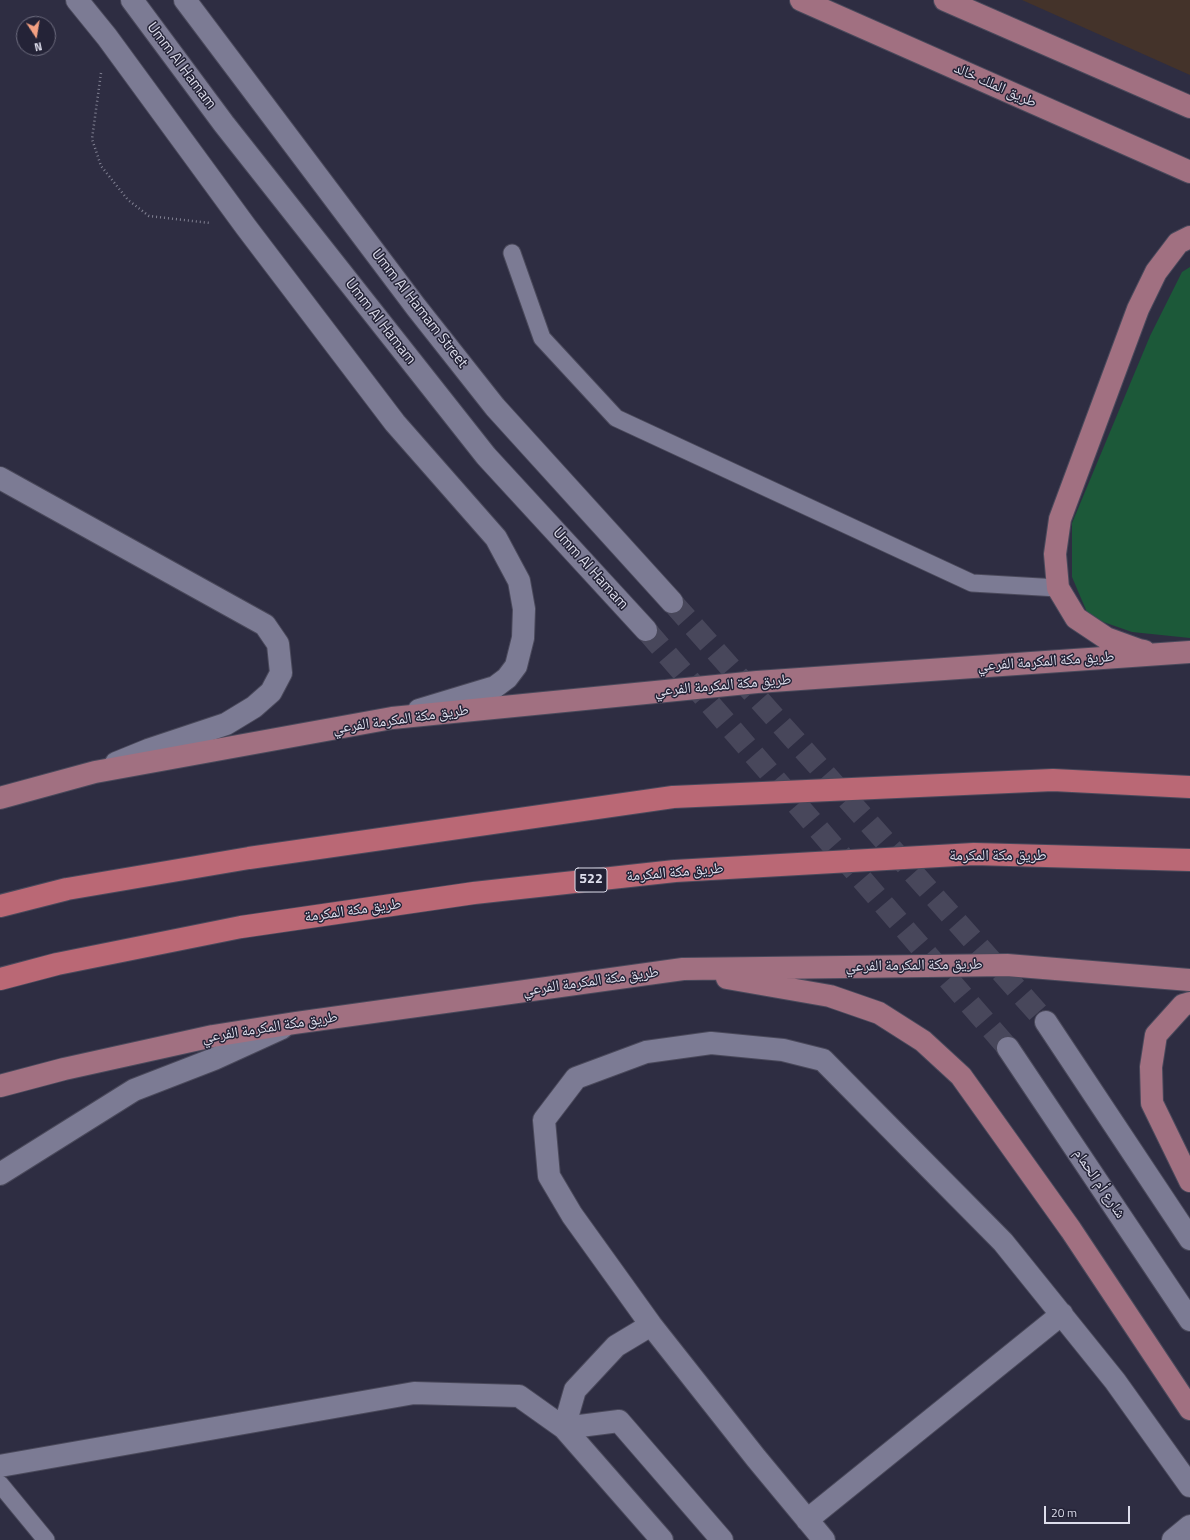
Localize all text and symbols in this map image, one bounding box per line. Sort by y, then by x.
north arrow [16,16,56,56]
street label: Umm Al Hamam [143,19,219,113]
text: N [33,38,44,55]
street label: طريق الملك خالد [951,60,1039,112]
street label: Umm Al Hamam Street [367,246,471,372]
street label: Umm Al Hamam [341,275,419,369]
street label: Umm Al Hamam [549,524,631,614]
street label: طريق مكة المكرمة الفرعي [977,648,1115,676]
street label: طريق مكة المكرمة الفرعي [654,671,792,701]
street label: طريق مكة المكرمة الفرعي [332,702,470,738]
street label: طريق مكة المكرمة [949,847,1047,865]
street label: طريق مكة المكرمة [626,860,724,886]
road number: 522 [575,868,607,892]
street label: طريق مكة المكرمة [304,895,402,927]
street label: طريق مكة المكرمة الفرعي [845,956,983,976]
street label: طريق مكة المكرمة الفرعي [522,964,660,1000]
street label: طريق مكة المكرمة الفرعي [201,1008,339,1048]
street label: شارع أم الحمام [1069,1146,1129,1222]
scale bar [1046,1498,1132,1524]
text: 20 m [1051,1503,1077,1522]

